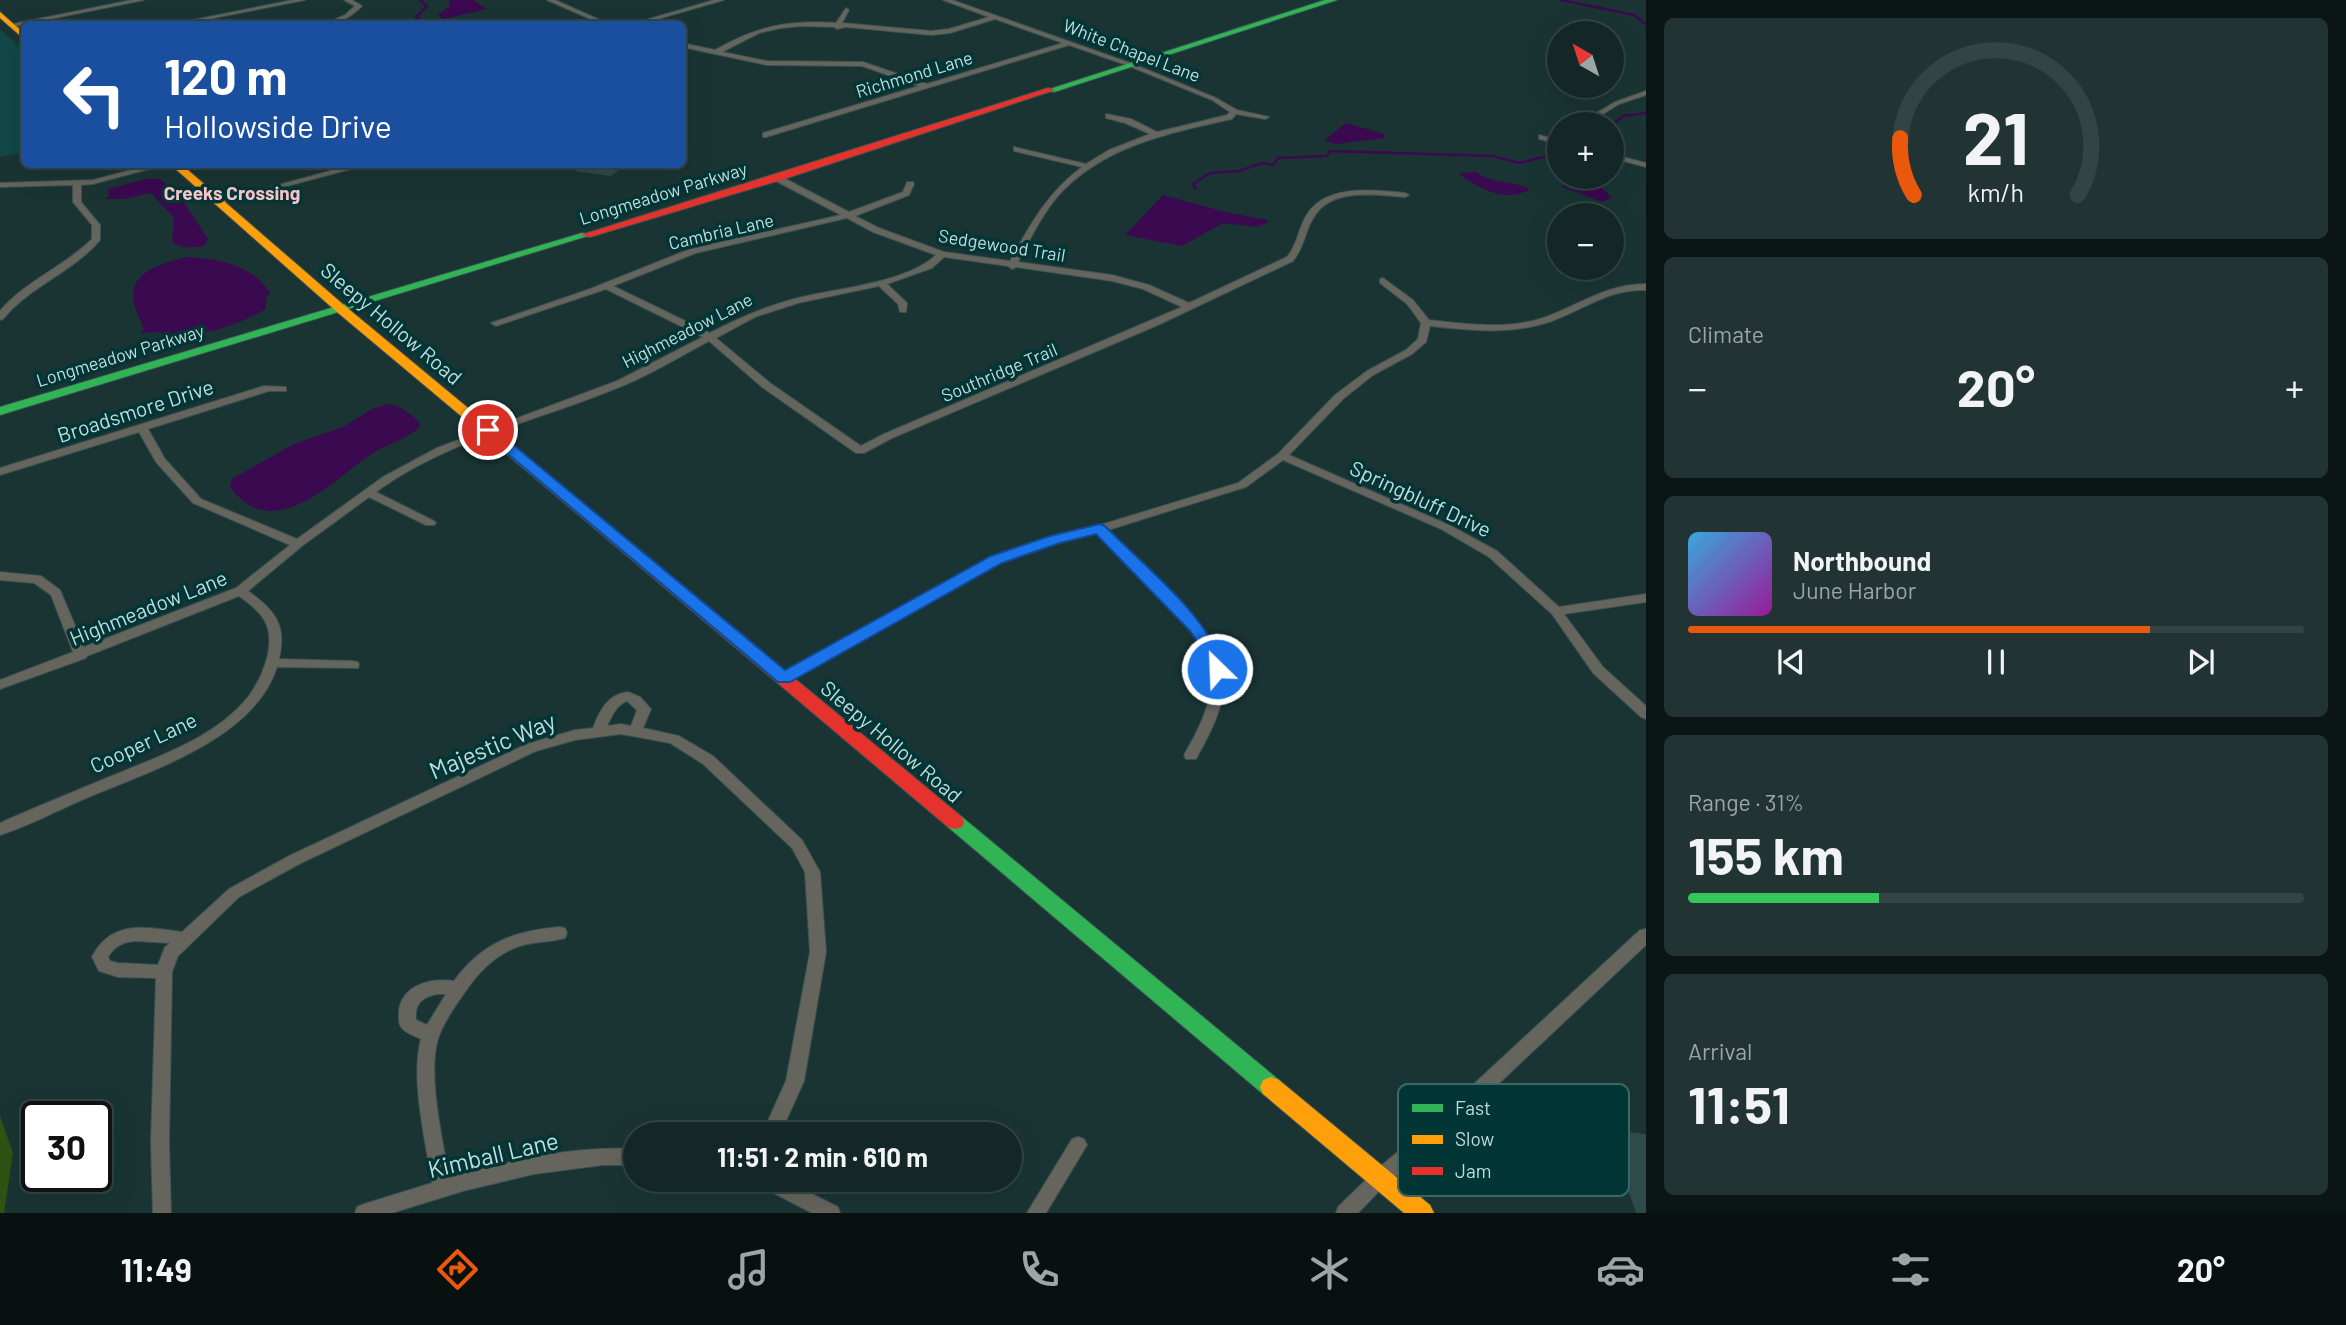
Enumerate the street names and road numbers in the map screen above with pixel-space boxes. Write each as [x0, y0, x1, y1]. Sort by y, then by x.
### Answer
street label: White Chapel Lane [1060, 14, 1204, 86]
street label: Richmond Lane [853, 46, 975, 102]
street label: Longmeadow Parkway [576, 157, 750, 229]
street label: Cambria Lane [666, 208, 776, 254]
street label: Sedgewood Trail [937, 224, 1067, 266]
street label: Sleepy Hollow Road [316, 257, 468, 389]
street label: Highmeadow Lane [618, 288, 756, 372]
street label: Longmeadow Parkway [33, 319, 207, 391]
street label: Southridge Trail [938, 338, 1060, 406]
street label: Broadsmore Drive [54, 373, 216, 447]
street label: Springbluff Drive [1346, 454, 1496, 542]
street label: Highmeadow Lane [66, 564, 230, 650]
street label: Sleepy Hollow Road [816, 675, 968, 807]
street label: Majestic Way [424, 705, 560, 785]
street label: Cooper Lane [86, 706, 200, 778]
street label: Kimball Lane [425, 1125, 561, 1183]

